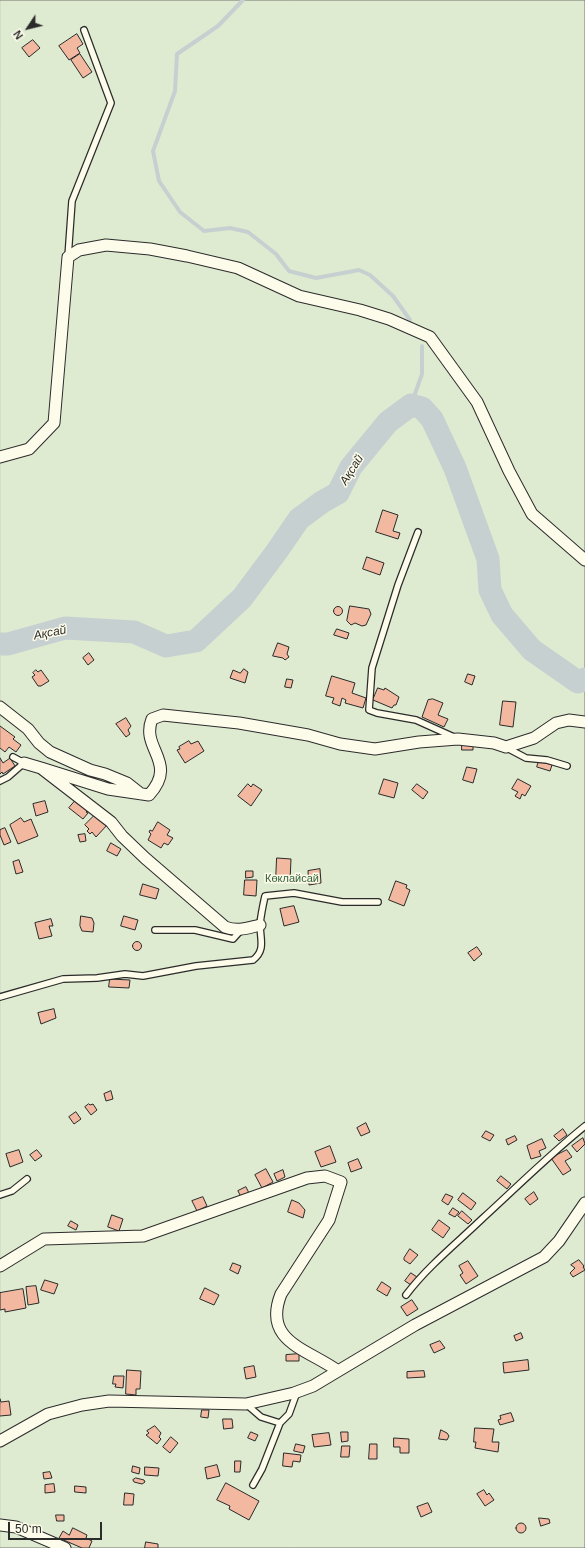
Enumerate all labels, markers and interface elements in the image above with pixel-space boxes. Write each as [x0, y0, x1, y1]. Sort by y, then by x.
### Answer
north arrow [8, 8, 48, 48]
text: N [11, 28, 25, 42]
water label: Ақсай [337, 452, 367, 488]
water label: Ақсай [32, 623, 68, 643]
park label: Көклайсай [265, 872, 319, 886]
scale bar [10, 1514, 104, 1540]
text: 50 m [15, 1522, 42, 1536]

